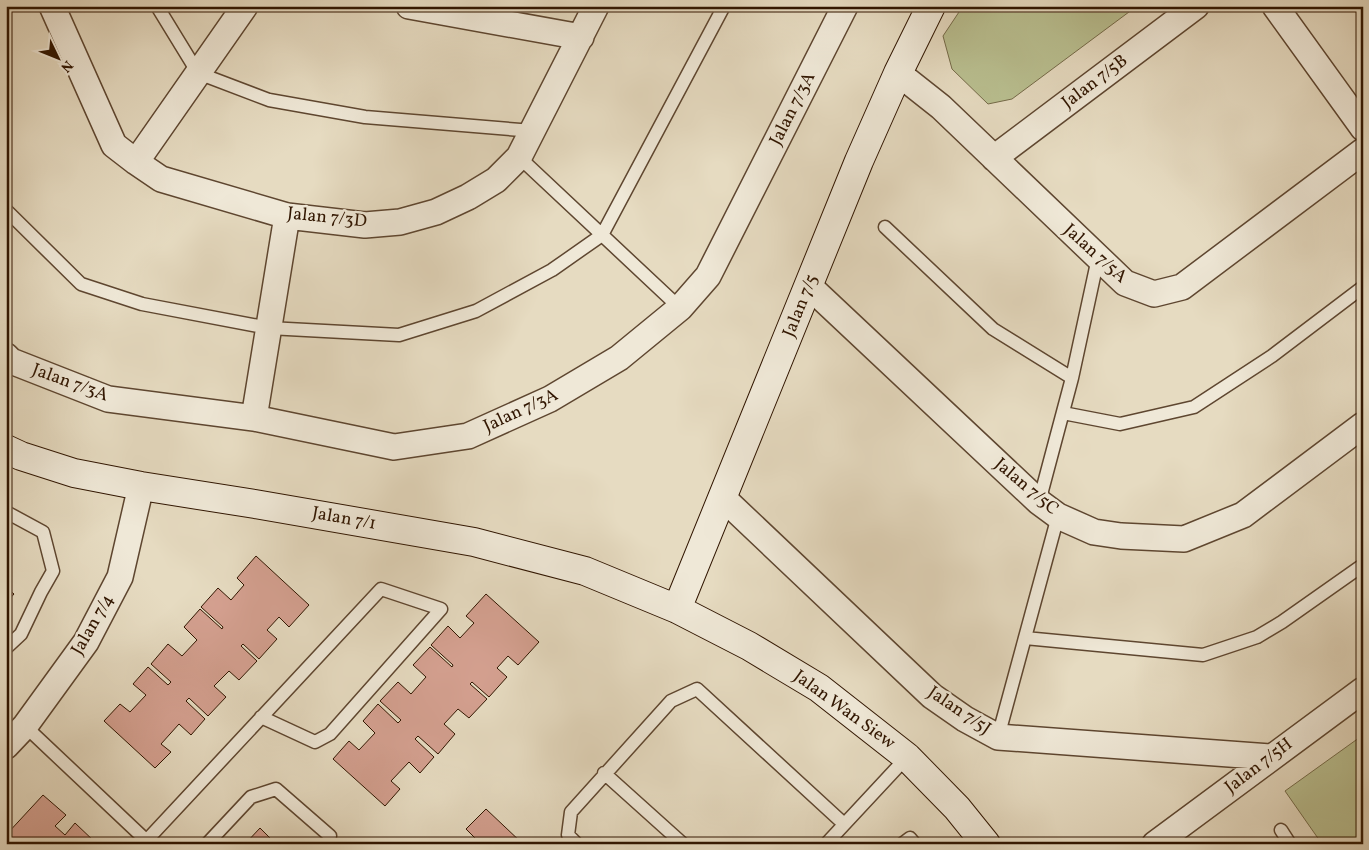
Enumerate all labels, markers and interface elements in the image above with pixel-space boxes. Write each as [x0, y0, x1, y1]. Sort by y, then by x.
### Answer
north arrow [32, 32, 82, 82]
street label: Jalan 7/5B [1057, 49, 1133, 115]
text: N [56, 56, 77, 76]
street label: Jalan 7/3A [764, 68, 822, 150]
street label: Jalan 7/3D [286, 201, 368, 235]
street label: Jalan 7/5A [1057, 218, 1133, 290]
street label: Jalan 7/5 [777, 271, 825, 341]
street label: Jalan 7/3A [28, 358, 112, 408]
street label: Jalan 7/3A [480, 383, 563, 439]
street label: Jalan 7/5C [988, 453, 1064, 521]
street label: Jalan 7/1 [310, 501, 378, 537]
street label: Jalan 7/4 [66, 590, 120, 660]
street label: Jalan Wan Siew [788, 664, 900, 756]
street label: Jalan 7/5J [922, 681, 996, 741]
street label: Jalan 7/5H [1220, 732, 1298, 800]

